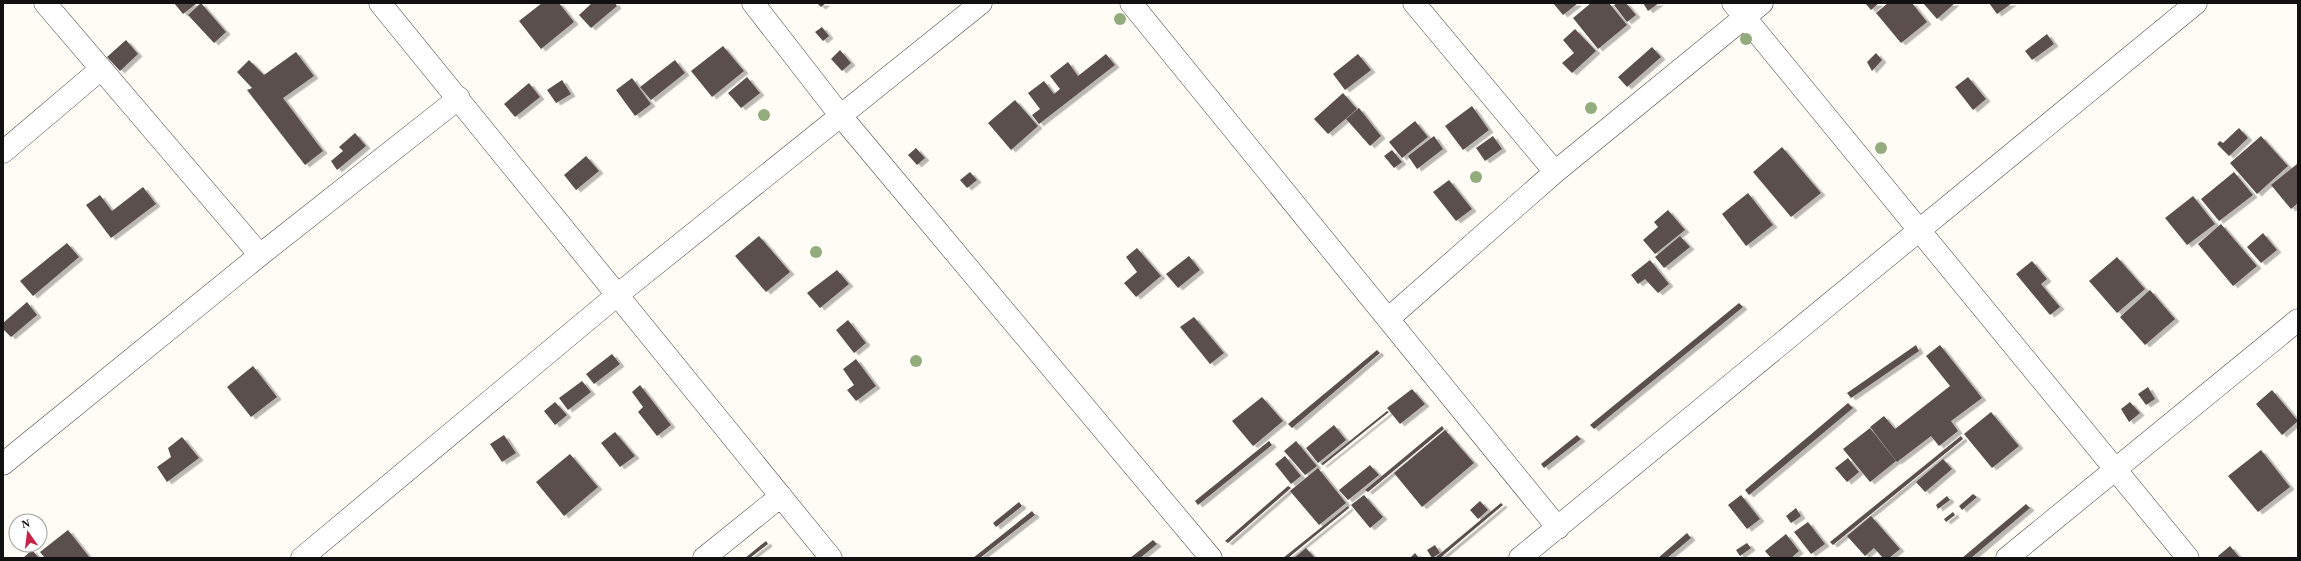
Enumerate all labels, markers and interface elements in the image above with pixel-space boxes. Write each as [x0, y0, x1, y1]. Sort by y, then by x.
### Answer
north arrow [8, 513, 48, 553]
text: N [20, 517, 31, 530]

